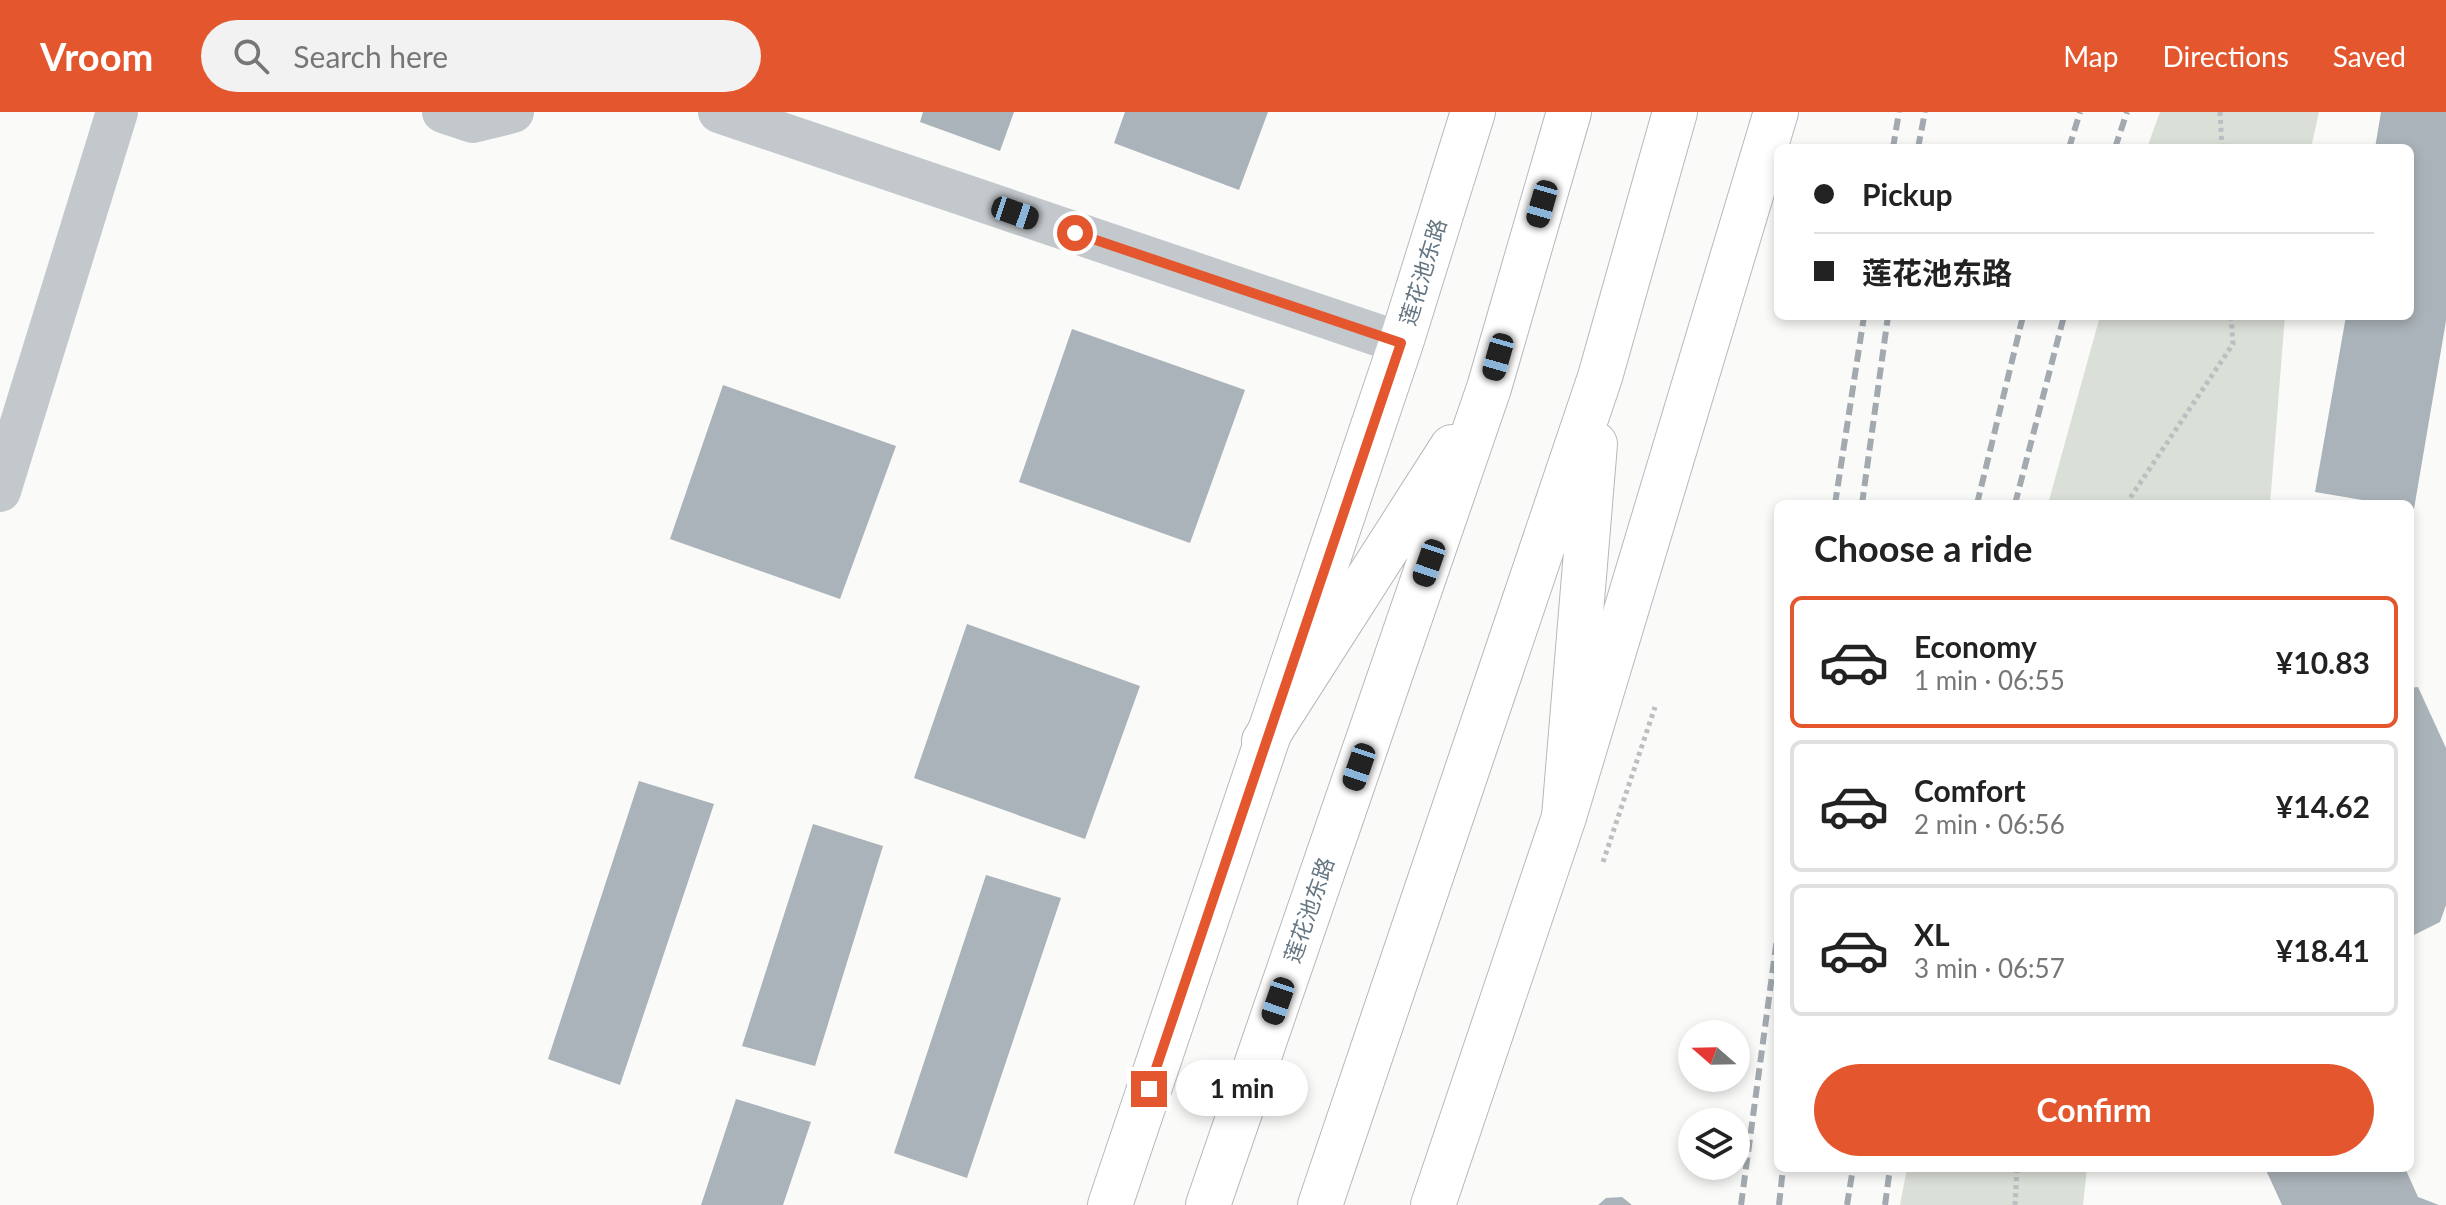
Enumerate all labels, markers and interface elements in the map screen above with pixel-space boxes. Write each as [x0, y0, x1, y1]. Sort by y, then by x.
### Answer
search box [201, 20, 761, 92]
text: Vroom [40, 33, 153, 79]
icon: search [229, 34, 273, 78]
text: Search here [293, 38, 448, 74]
text: Map [2063, 39, 2118, 73]
text: Directions [2162, 39, 2289, 73]
text: Saved [2333, 39, 2406, 73]
text: Pickup [1862, 176, 1953, 212]
car [1524, 178, 1560, 230]
car [988, 194, 1042, 232]
route start [1057, 215, 1093, 251]
street label: 莲花池东路 [1394, 215, 1452, 328]
text: 莲花池东路 [1862, 254, 2012, 290]
car [1480, 331, 1516, 383]
text: Choose a ride [1814, 526, 2033, 570]
car [1410, 536, 1448, 590]
icon: car [1818, 626, 1890, 698]
text: Economy [1914, 628, 2037, 664]
text: ¥10.83 [2276, 644, 2370, 680]
text: 1 min · 06:55 [1914, 664, 2065, 696]
car [1340, 740, 1378, 794]
icon: car [1818, 770, 1890, 842]
text: Comfort [1914, 772, 2026, 808]
text: ¥14.62 [2276, 788, 2370, 824]
text: 2 min · 06:56 [1914, 808, 2065, 840]
street label: 莲花池东路 [1278, 853, 1339, 966]
icon: car [1818, 914, 1890, 986]
text: XL [1914, 916, 1950, 952]
text: ¥18.41 [2276, 932, 2370, 968]
text: 3 min · 06:57 [1914, 952, 2065, 984]
car [1259, 974, 1297, 1028]
north arrow [1678, 1020, 1750, 1092]
map controls [1678, 1020, 1750, 1180]
callout: 1 min [1177, 1061, 1309, 1117]
button: Confirm [1814, 1064, 2374, 1156]
route end [1131, 1071, 1167, 1107]
text: 1 min [1210, 1072, 1274, 1104]
button: layers [1678, 1108, 1750, 1180]

